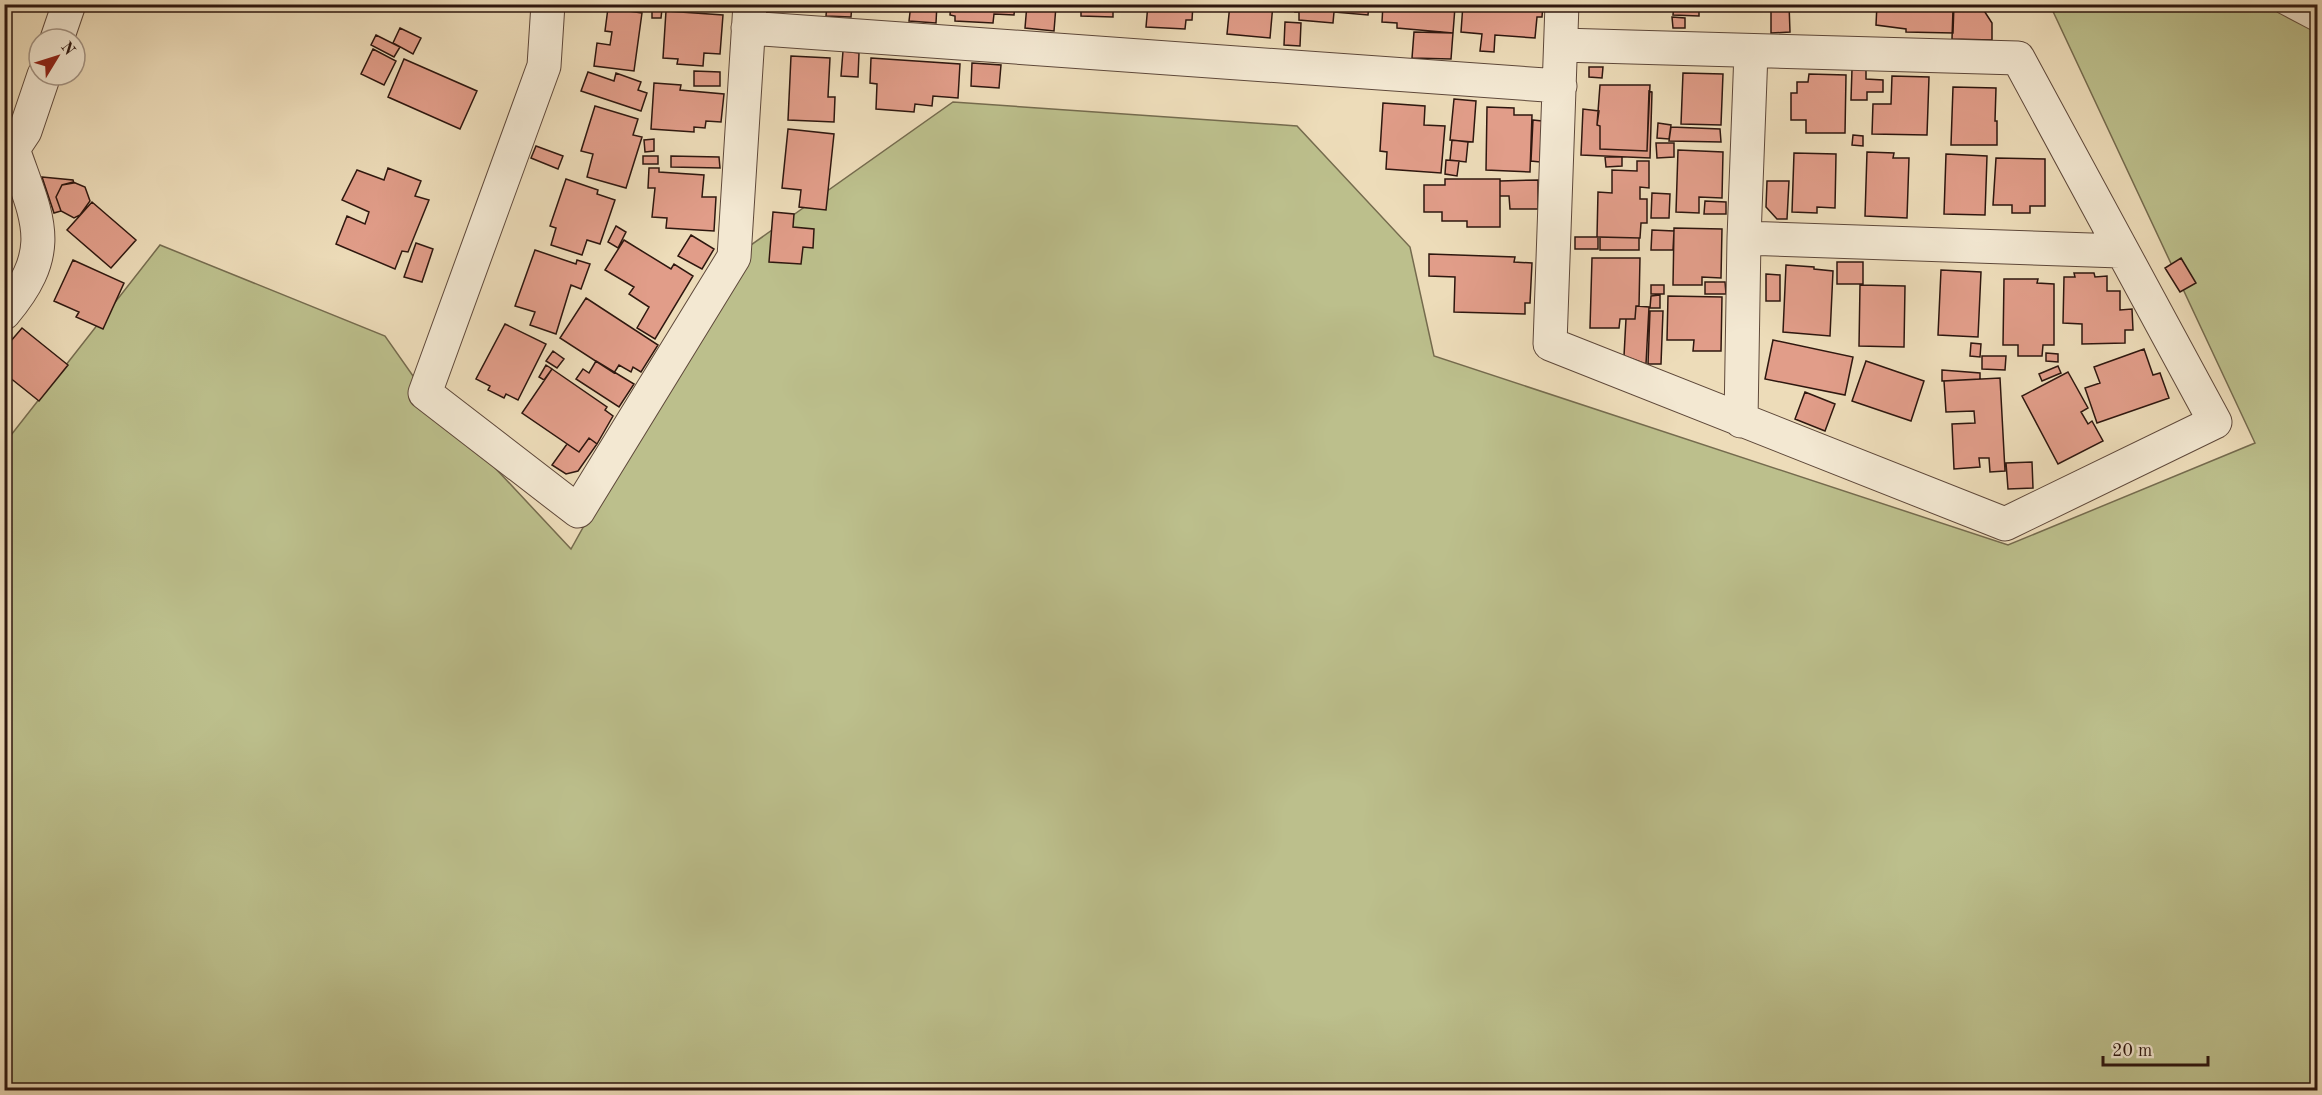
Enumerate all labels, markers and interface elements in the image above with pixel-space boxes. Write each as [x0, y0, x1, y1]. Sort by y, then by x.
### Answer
north arrow [27, 27, 87, 87]
text: N [57, 39, 78, 59]
scale bar [2103, 1029, 2208, 1067]
text: 20 m [2112, 1042, 2152, 1060]

